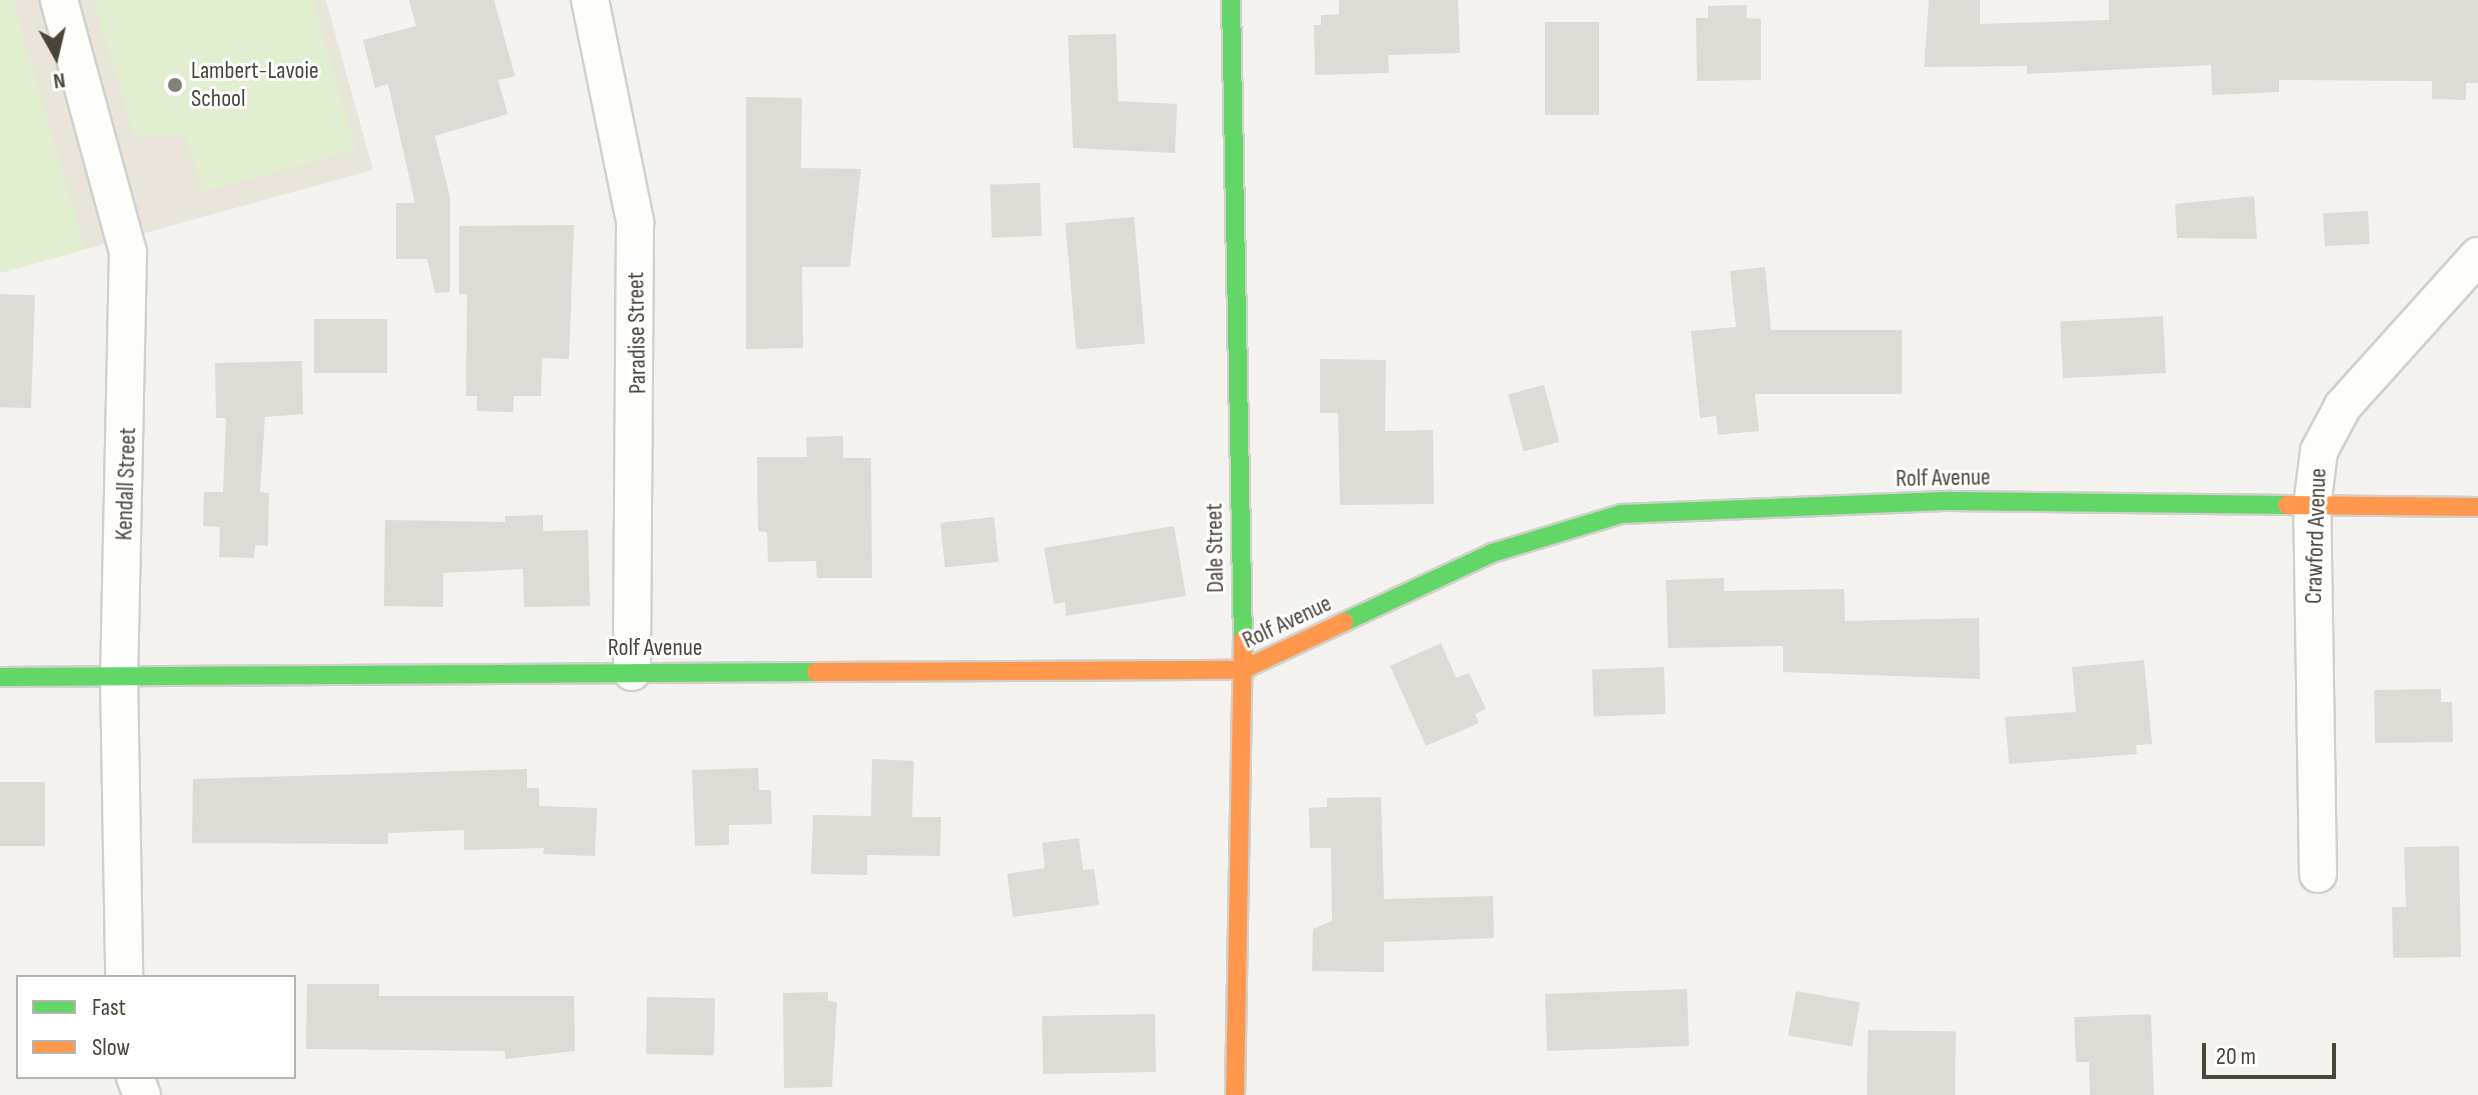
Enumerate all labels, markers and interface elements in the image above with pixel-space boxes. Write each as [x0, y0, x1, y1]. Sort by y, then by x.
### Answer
north arrow [16, 16, 96, 96]
place label: Lambert-Lavoie School [191, 57, 319, 113]
text: N [52, 66, 67, 94]
marker: Lambert-Lavoie School [166, 76, 184, 94]
street label: Paradise Street [622, 272, 652, 394]
street label: Kendall Street [110, 427, 142, 541]
street label: Rolf Avenue [1895, 463, 1991, 493]
street label: Crawford Avenue [2299, 468, 2333, 604]
street label: Dale Street [1200, 503, 1230, 593]
street label: Rolf Avenue [1238, 589, 1336, 655]
street label: Rolf Avenue [608, 634, 702, 662]
legend [16, 975, 296, 1079]
text: Fast [92, 993, 126, 1022]
scale bar [2206, 1027, 2340, 1077]
text: Slow [92, 1033, 130, 1062]
text: 20 m [2216, 1042, 2256, 1071]

